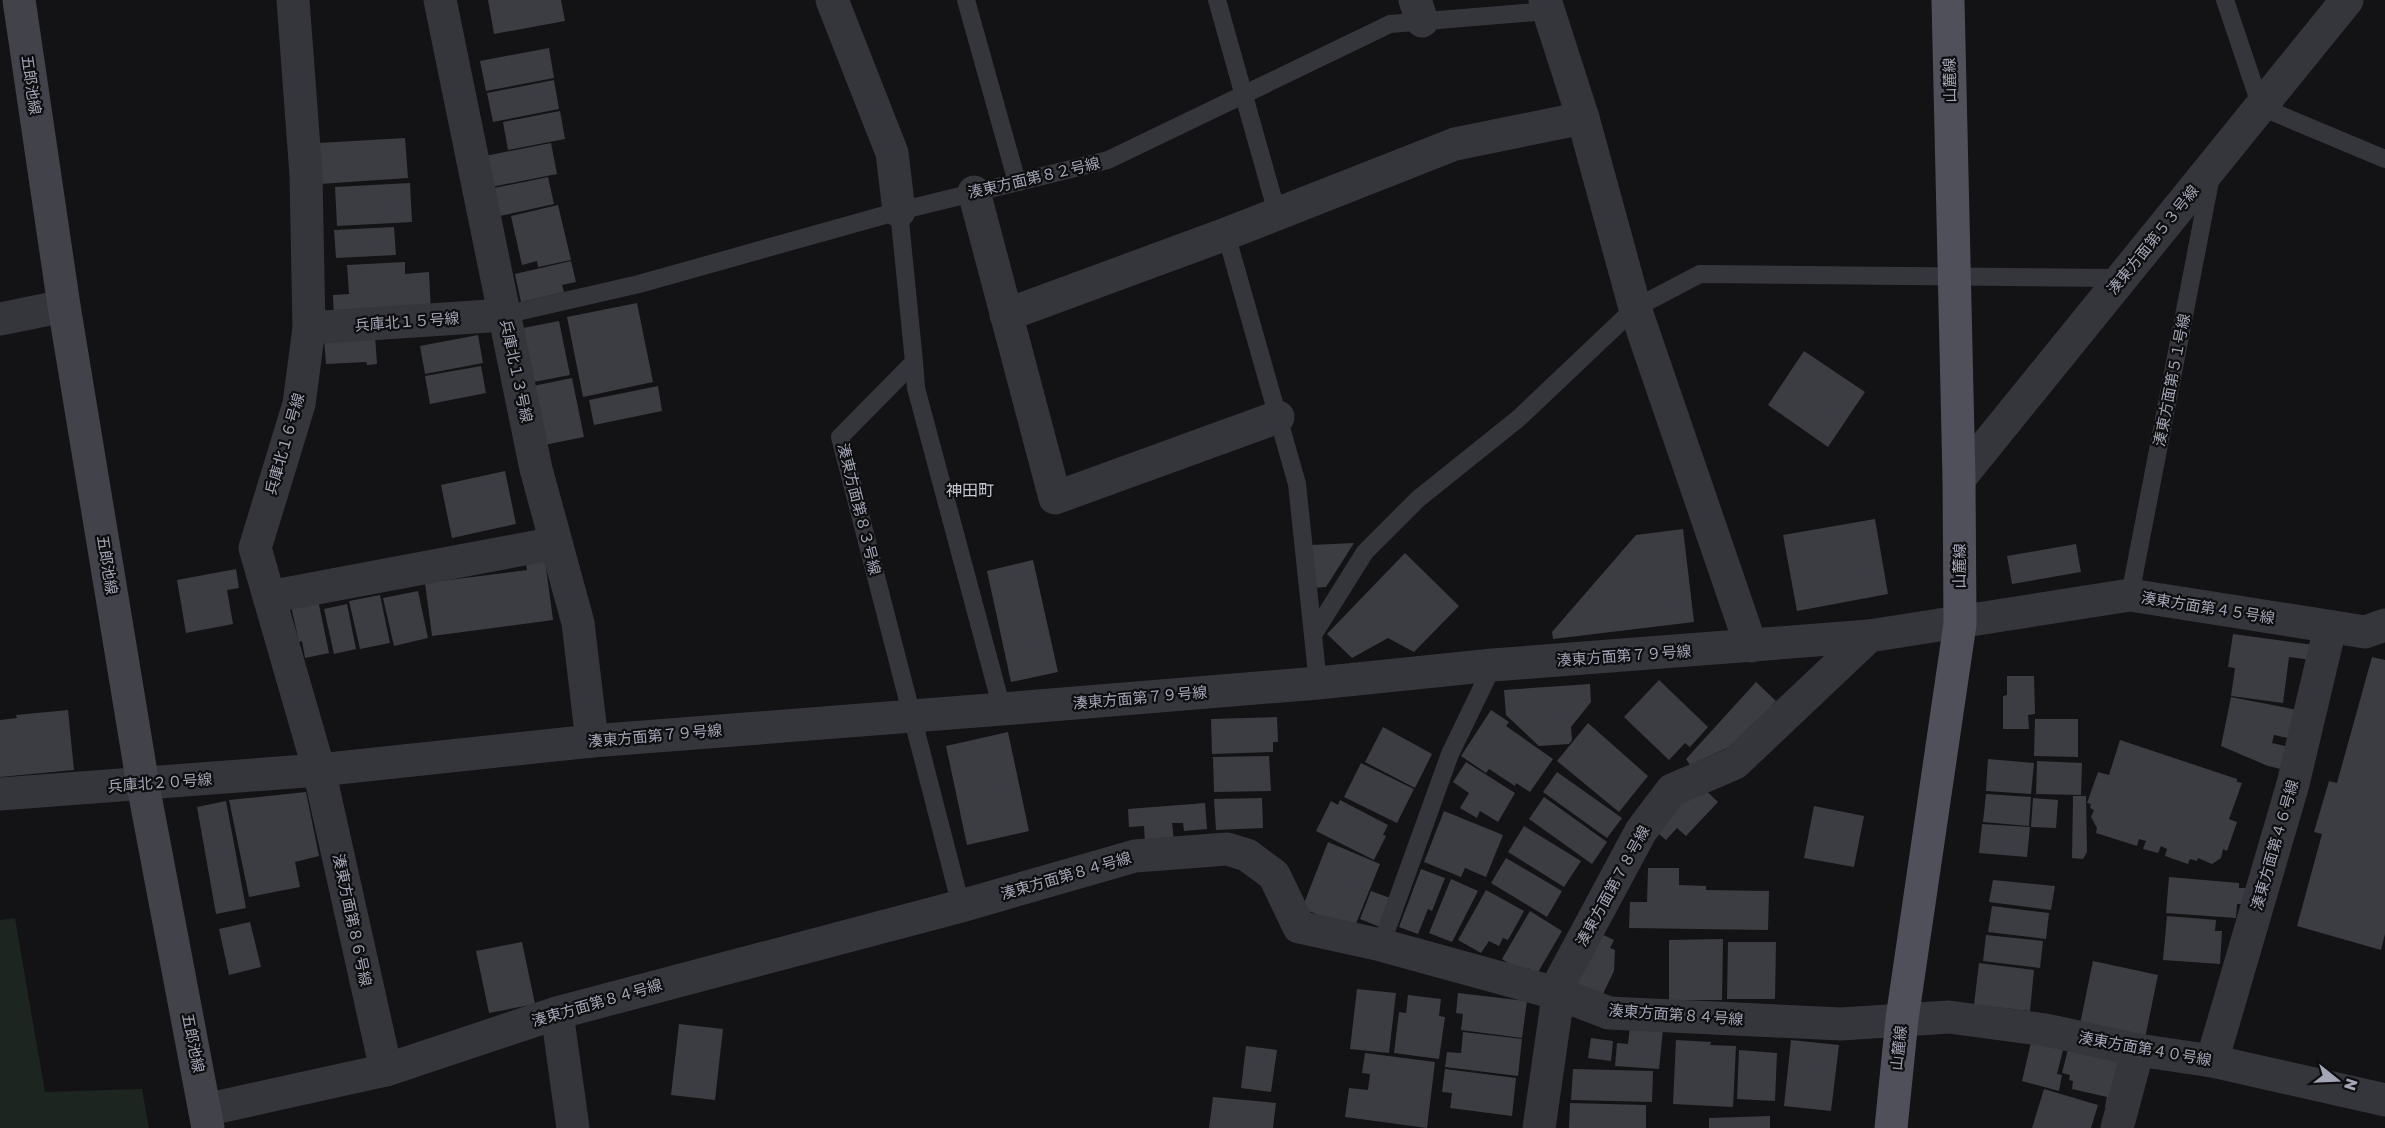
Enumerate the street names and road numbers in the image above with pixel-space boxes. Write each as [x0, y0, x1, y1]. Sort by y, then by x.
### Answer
street label: 五郎池線 [18, 54, 44, 116]
street label: 山麓線 [1941, 57, 1959, 103]
street label: 湊東方面第８２号線 [966, 154, 1102, 202]
street label: 湊東方面第５３号線 [2104, 182, 2202, 298]
street label: 兵庫北１５号線 [354, 309, 460, 335]
street label: 湊東方面第５１号線 [2150, 312, 2194, 448]
street label: 兵庫北１３号線 [496, 318, 536, 424]
street label: 兵庫北１６号線 [262, 391, 308, 497]
street label: 湊東方面第８３号線 [834, 441, 884, 577]
street label: 五郎池線 [93, 534, 121, 596]
street label: 山麓線 [1951, 543, 1969, 589]
street label: 湊東方面第４５号線 [2140, 589, 2276, 627]
street label: 湊東方面第７９号線 [1556, 642, 1692, 670]
street label: 湊東方面第７９号線 [1072, 683, 1208, 713]
street label: 湊東方面第７９号線 [587, 721, 723, 751]
street label: 兵庫北２０号線 [107, 770, 213, 796]
street label: 湊東方面第４６号線 [2248, 778, 2302, 912]
street label: 湊東方面第７８号線 [1572, 823, 1654, 949]
street label: 湊東方面第８４号線 [999, 849, 1133, 903]
street label: 湊東方面第８６号線 [329, 852, 375, 988]
street label: 湊東方面第８４号線 [530, 976, 664, 1030]
street label: 湊東方面第８４号線 [1608, 1001, 1744, 1029]
street label: 五郎池線 [178, 1012, 208, 1074]
street label: 山麓線 [1888, 1025, 1910, 1071]
street label: 湊東方面第４０号線 [2077, 1028, 2213, 1070]

